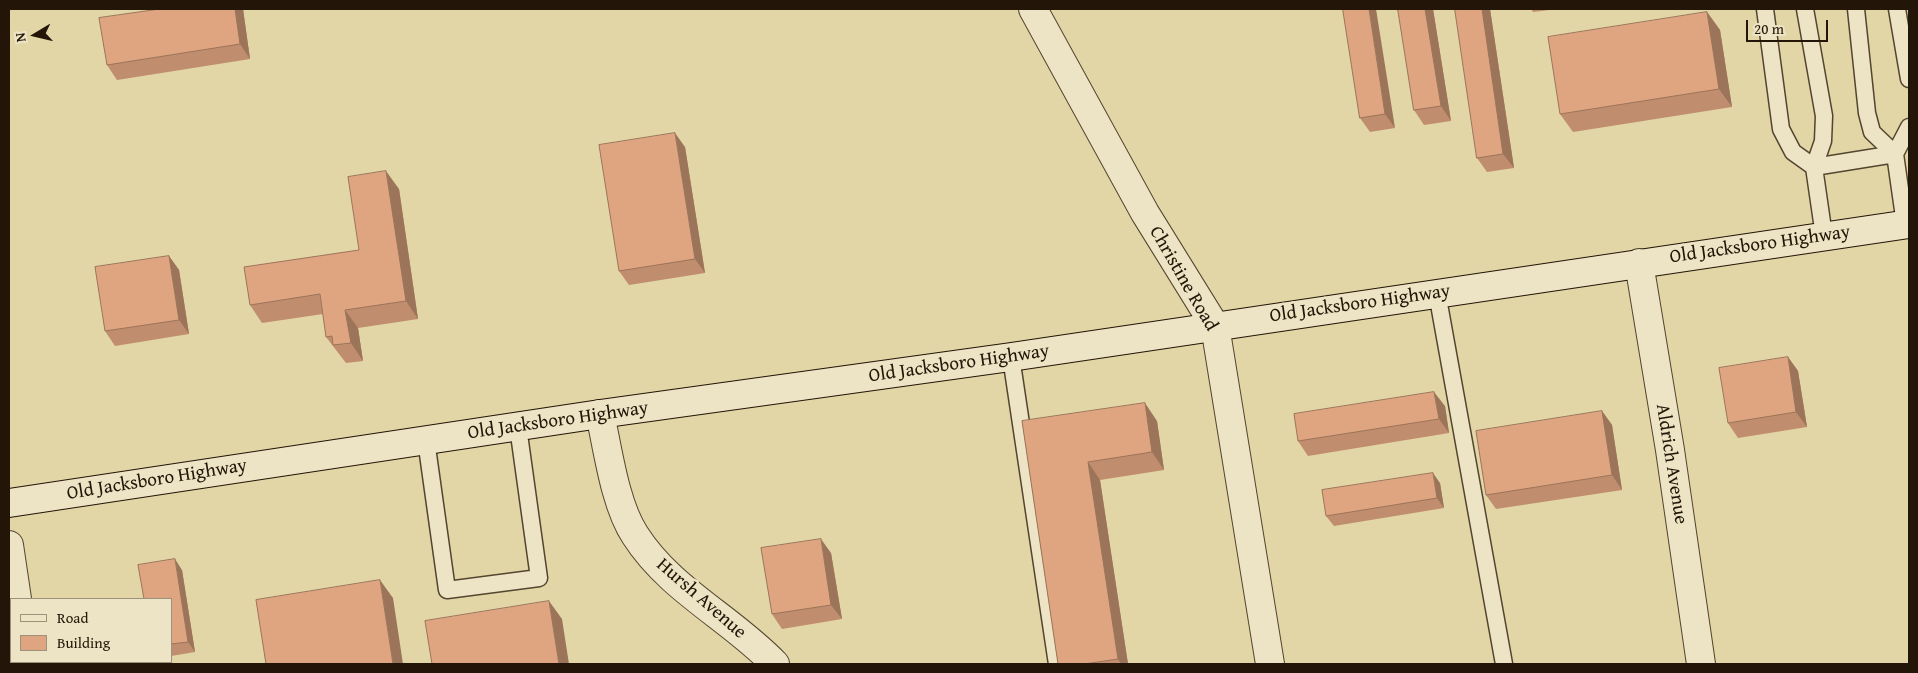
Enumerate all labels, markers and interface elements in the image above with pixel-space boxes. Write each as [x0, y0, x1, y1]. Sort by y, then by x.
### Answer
north arrow [10, 10, 60, 60]
scale bar [1748, 10, 1830, 42]
text: 20 m [1754, 18, 1784, 39]
text: N [10, 31, 31, 44]
street label: Old Jacksboro Highway [1668, 221, 1852, 269]
street label: Christine Road [1144, 223, 1222, 335]
street label: Old Jacksboro Highway [1268, 280, 1452, 328]
street label: Old Jacksboro Highway [867, 340, 1051, 388]
street label: Old Jacksboro Highway [466, 397, 650, 445]
street label: Aldrich Avenue [1650, 402, 1692, 526]
street label: Old Jacksboro Highway [65, 454, 249, 506]
street label: Hursh Avenue [651, 554, 751, 644]
legend [10, 598, 172, 663]
text: Road [57, 607, 88, 628]
text: Building [57, 632, 110, 653]

